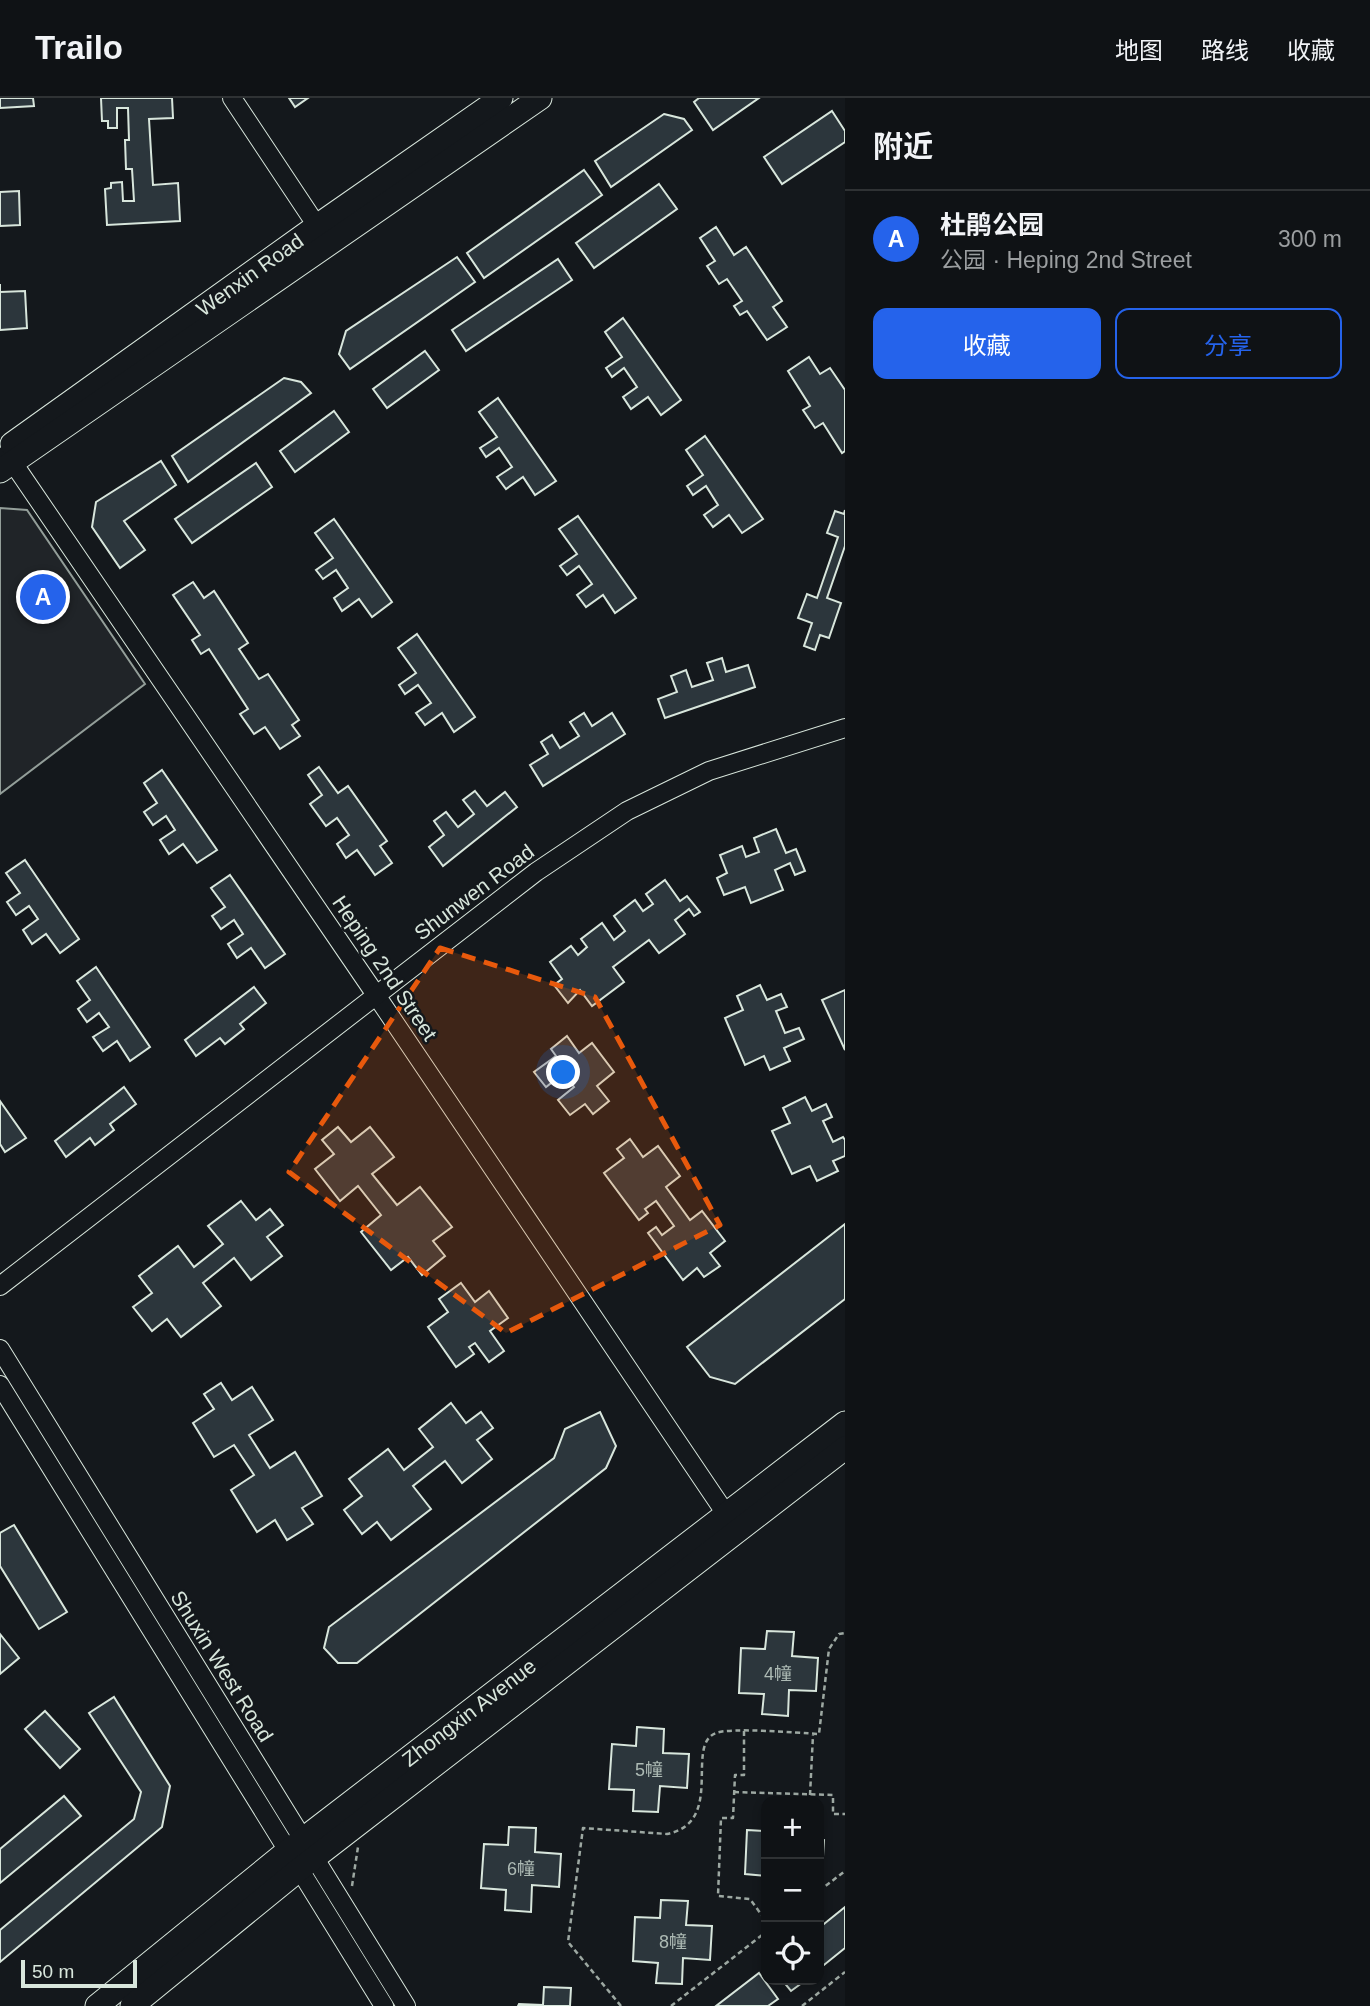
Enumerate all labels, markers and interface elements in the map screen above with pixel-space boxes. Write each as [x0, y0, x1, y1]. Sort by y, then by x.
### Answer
text: Trailo [35, 29, 123, 66]
text: 地图 [1115, 37, 1163, 64]
text: 路线 [1201, 37, 1249, 64]
text: 收藏 [1287, 37, 1335, 64]
text: 附近 [873, 130, 933, 163]
text: 杜鹃公园 [940, 210, 1044, 240]
text: A [888, 226, 904, 252]
text: 300 m [1278, 226, 1342, 252]
street label: Wenxin Road [192, 228, 307, 320]
text: 公园 · Heping 2nd Street [940, 247, 1192, 273]
button: 收藏 [873, 308, 1101, 379]
button: 分享 [1115, 308, 1342, 379]
pin: A [20, 571, 66, 623]
street label: Shunwen Road [410, 840, 538, 944]
street label: Heping 2nd Street [328, 891, 442, 1045]
your location [546, 1055, 580, 1089]
street label: Shuxin West Road [166, 1586, 278, 1746]
street label: Zhongxin Avenue [397, 1654, 540, 1770]
house number: 4幢 [764, 1664, 792, 1684]
house number: 5幢 [635, 1760, 663, 1780]
map controls [761, 1796, 824, 1985]
button: + [761, 1796, 824, 1859]
house number: 6幢 [507, 1859, 535, 1879]
button: − [761, 1859, 824, 1922]
button: locate [761, 1922, 824, 1985]
house number: 8幢 [659, 1932, 687, 1952]
scale bar [21, 1957, 136, 1989]
text: 50 m [32, 1961, 74, 1982]

